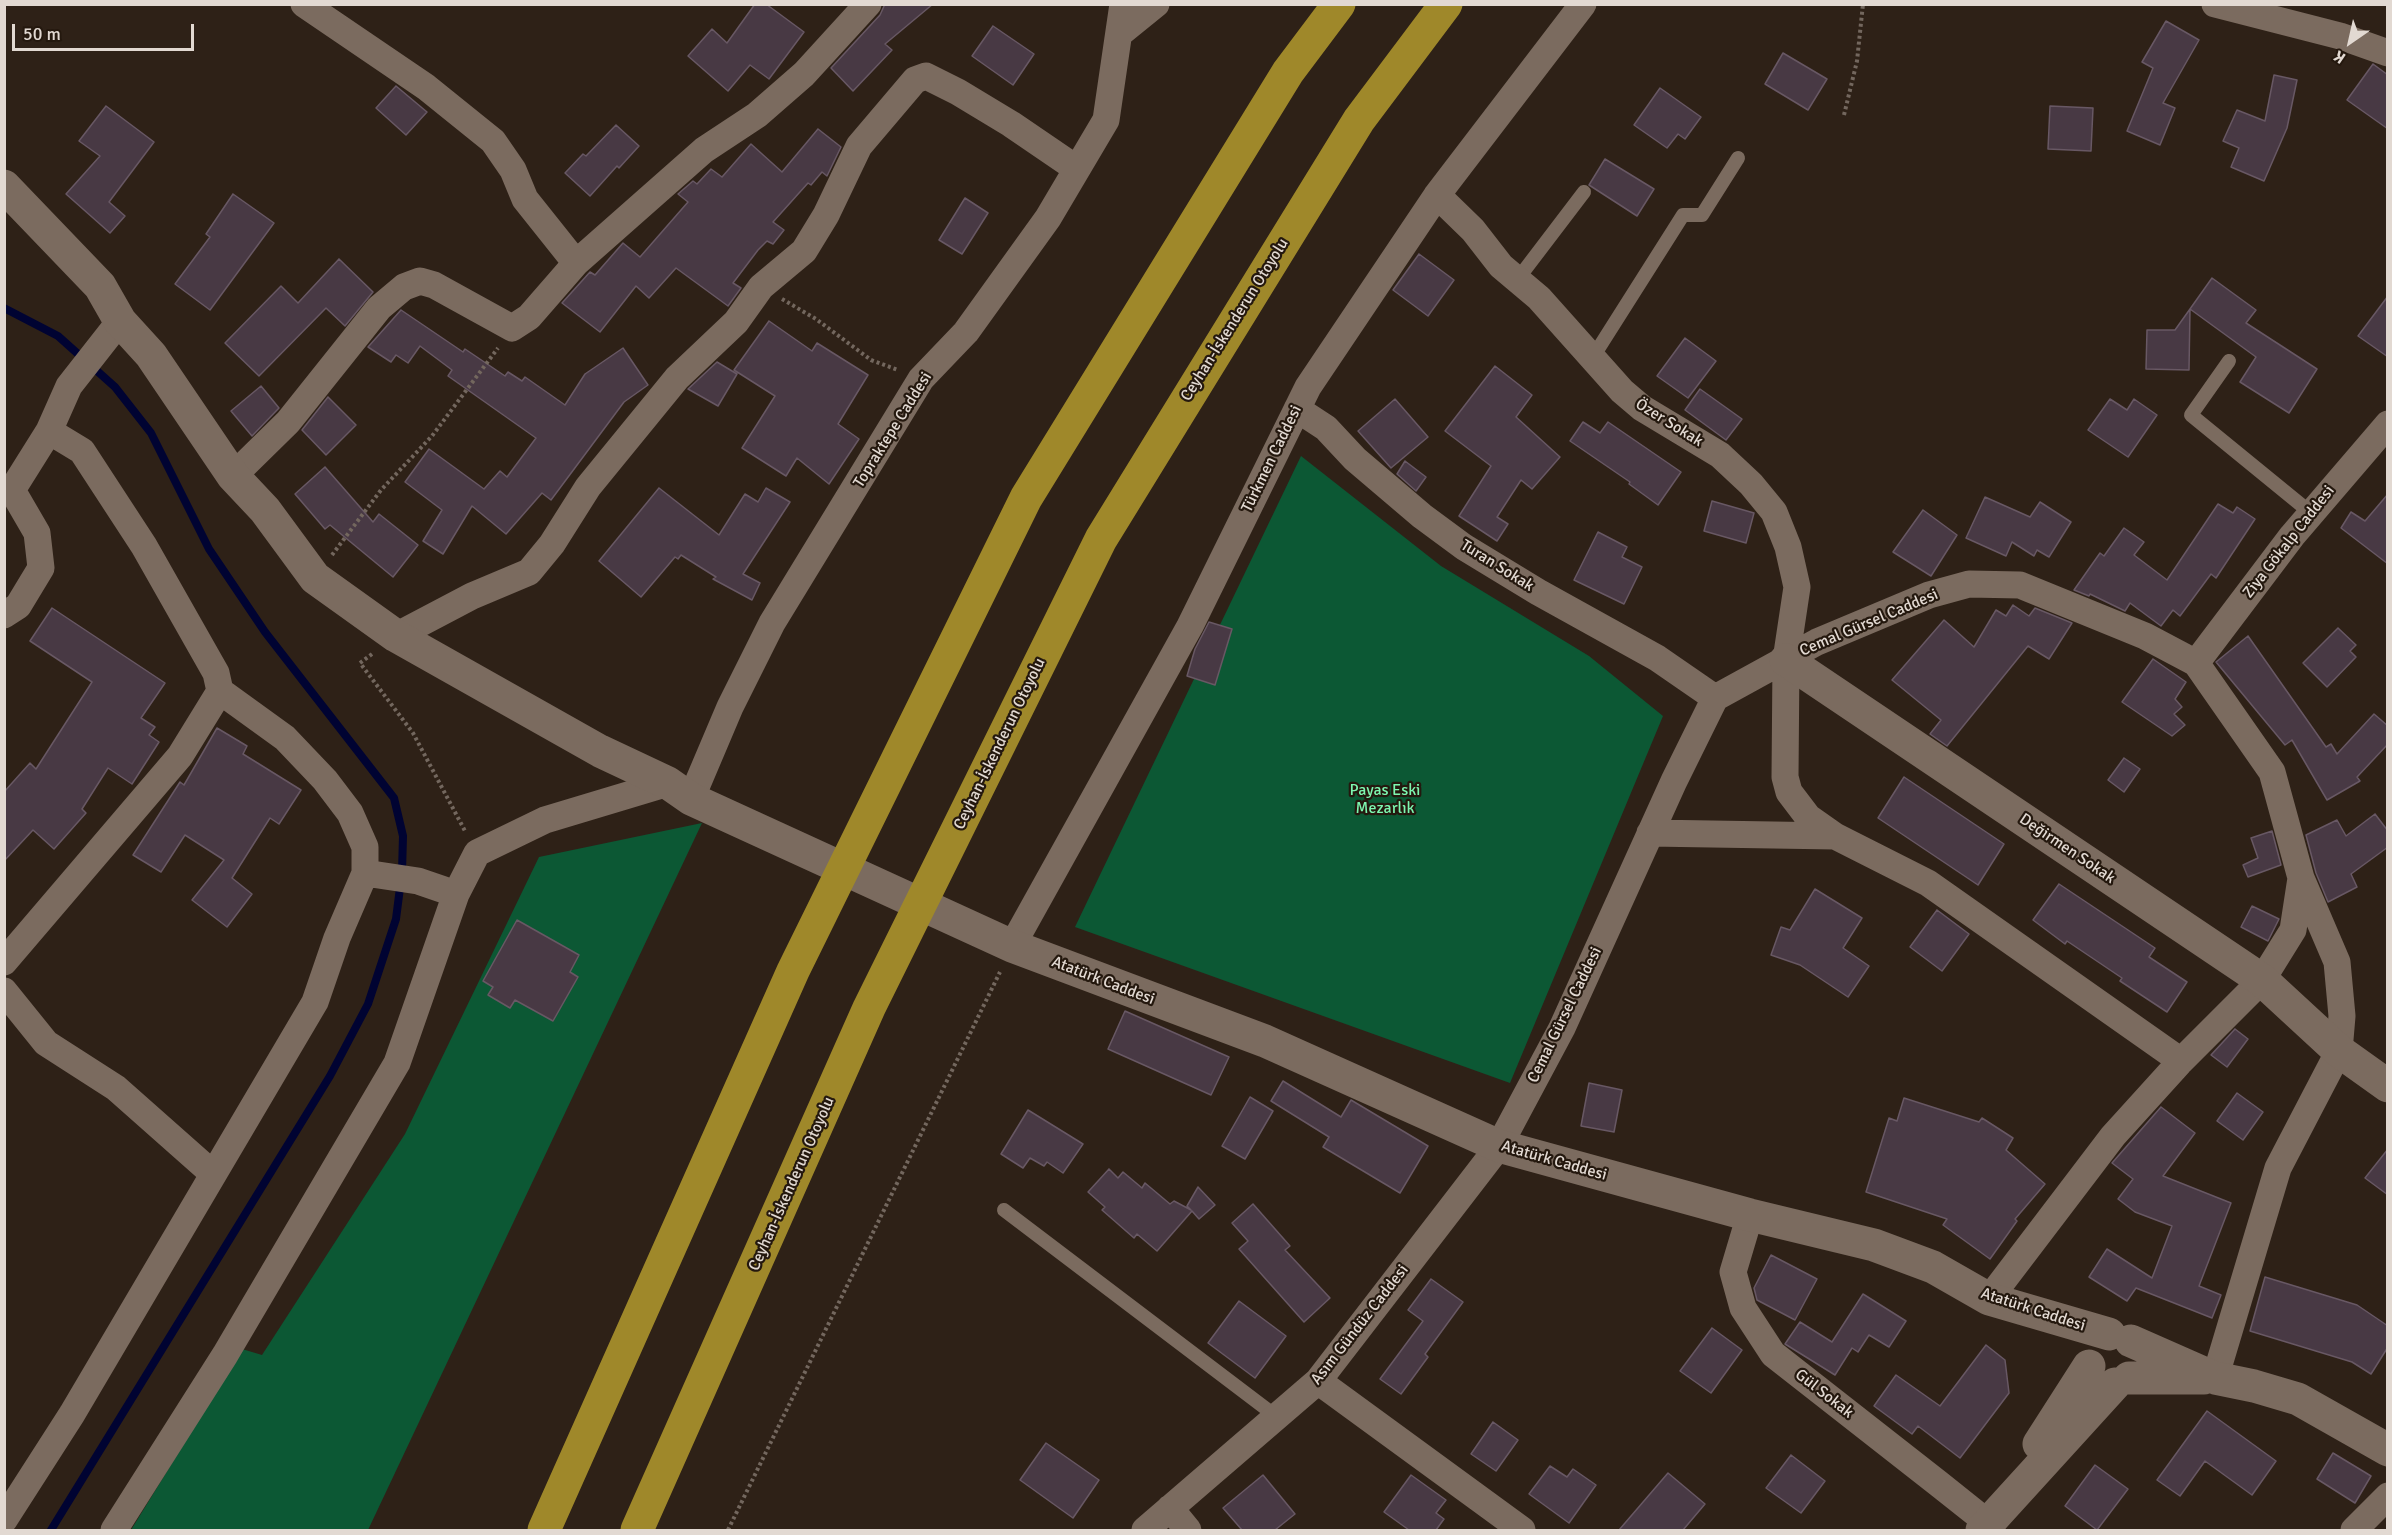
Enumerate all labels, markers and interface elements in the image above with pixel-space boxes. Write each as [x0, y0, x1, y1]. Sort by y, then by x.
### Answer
scale bar [15, 12, 196, 50]
north arrow [2320, 12, 2380, 72]
text: 50 m [23, 23, 61, 45]
text: K [2330, 46, 2350, 68]
street label: Ceyhan-İskenderun Otoyolu [1177, 235, 1293, 405]
street label: Topraktepe Caddesi [850, 369, 936, 491]
street label: Özer Sokak [1632, 395, 1706, 451]
street label: Türkmen Caddesi [1238, 402, 1306, 516]
street label: Ziya Gökalp Caddesi [2239, 482, 2339, 602]
street label: Turan Sokak [1457, 536, 1537, 596]
street label: Cemal Gürsel Caddesi [1797, 585, 1941, 661]
street label: Ceyhan-İskenderun Otoyolu [950, 655, 1050, 833]
park label: Payas Eski Mezarlık [1350, 781, 1420, 819]
street label: Değirmen Sokak [2015, 810, 2119, 888]
street label: Cemal Gürsel Caddesi [1524, 944, 1606, 1086]
street label: Atatürk Caddesi [1049, 953, 1157, 1009]
street label: Ceyhan-İskenderun Otoyolu [745, 1094, 839, 1274]
street label: Atatürk Caddesi [1499, 1137, 1609, 1185]
street label: Asım Gündüz Caddesi [1307, 1261, 1413, 1389]
street label: Atatürk Caddesi [1978, 1284, 2088, 1336]
street label: Gül Sokak [1791, 1365, 1857, 1423]

